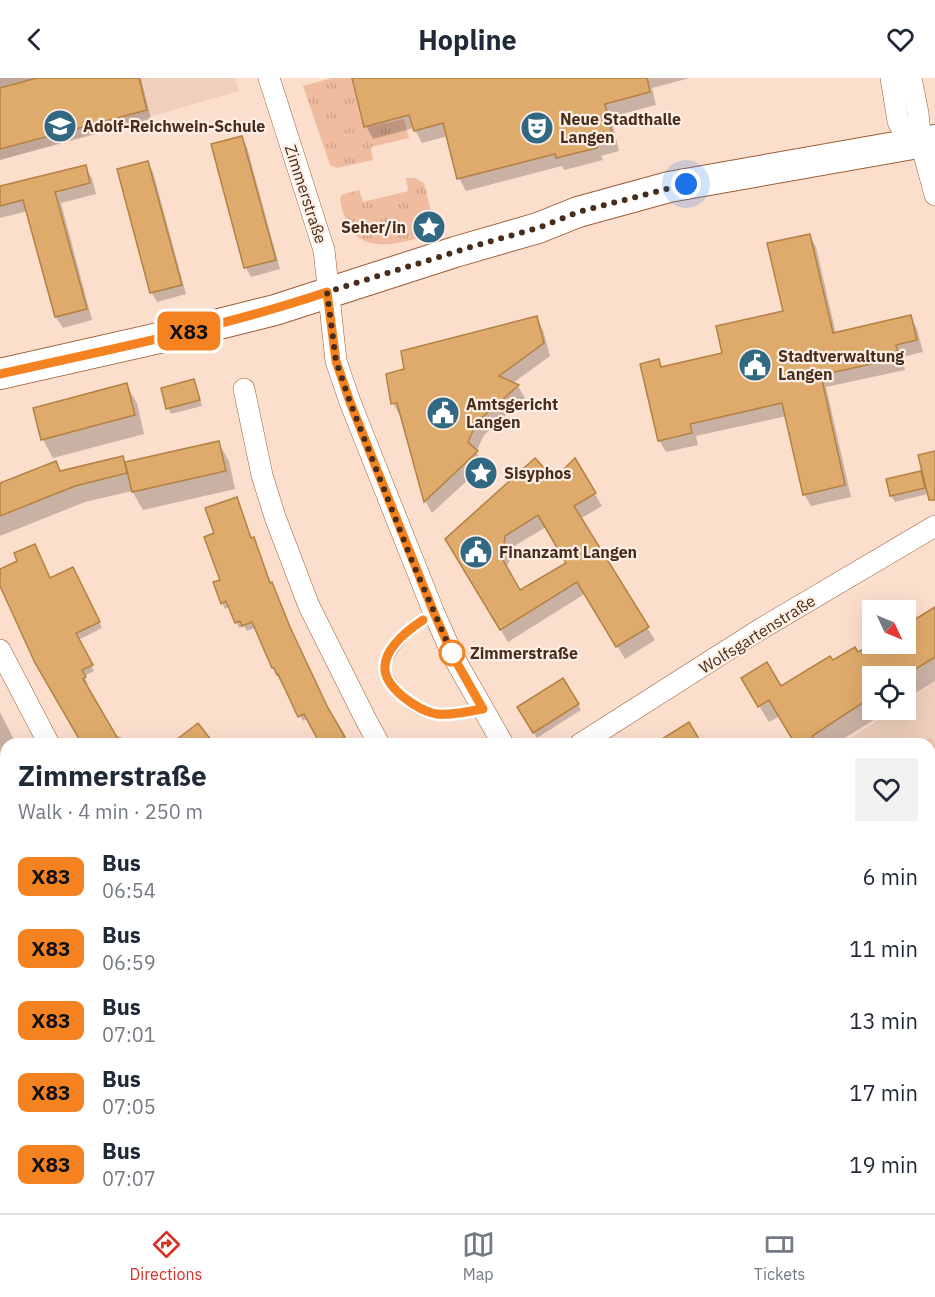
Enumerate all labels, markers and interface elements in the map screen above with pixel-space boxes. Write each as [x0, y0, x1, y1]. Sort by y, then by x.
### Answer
text: Hopline [418, 22, 517, 57]
icon: back [18, 23, 51, 56]
icon: heart [884, 23, 917, 56]
school or university icon: Adolf-Reichwein-Schule [42, 108, 78, 144]
place label: Neue Stadthalle Langen [560, 109, 681, 147]
theatre icon: Neue Stadthalle Langen [519, 110, 555, 146]
place label: Adolf-Reichwein-Schule [83, 116, 265, 136]
street label: Zimmerstraße [281, 142, 331, 246]
your location [671, 169, 701, 199]
place icon: Seher/in [411, 209, 447, 245]
place label: Seher/in [341, 217, 406, 237]
line badge: X83 [154, 312, 224, 350]
text: X83 [169, 317, 209, 345]
place label: Stadtverwaltung Langen [778, 346, 904, 384]
public building icon: Stadtverwaltung Langen [737, 347, 773, 383]
place label: Amtsgericht Langen [466, 394, 558, 432]
public building icon: Amtsgericht Langen [425, 395, 461, 431]
place icon: Sisyphos [463, 455, 499, 491]
place label: Sisyphos [504, 463, 571, 483]
public building icon: Finanzamt Langen [458, 534, 494, 570]
place label: Finanzamt Langen [499, 542, 637, 562]
street label: Wolfsgartenstraße [695, 590, 819, 678]
north arrow [862, 600, 916, 654]
map controls [862, 600, 916, 720]
marker: Zimmerstraße [439, 640, 465, 666]
place label: Zimmerstraße [470, 643, 578, 663]
button: locate [862, 666, 916, 720]
text: Zimmerstraße [18, 757, 207, 794]
button: heart [855, 758, 918, 821]
text: Walk · 4 min · 250 m [18, 798, 203, 825]
text: Bus [102, 848, 141, 877]
text: X83 [31, 862, 71, 890]
text: 6 min [862, 862, 918, 891]
text: 06:54 [102, 877, 156, 904]
text: Bus [102, 920, 141, 949]
text: X83 [31, 934, 71, 962]
text: 11 min [849, 934, 918, 963]
text: 06:59 [102, 949, 156, 976]
text: Bus [102, 992, 141, 1021]
text: X83 [31, 1006, 71, 1034]
text: 13 min [849, 1006, 918, 1035]
text: 07:01 [102, 1021, 156, 1048]
text: Bus [102, 1064, 141, 1093]
text: X83 [31, 1078, 71, 1106]
text: 17 min [849, 1078, 918, 1107]
text: 07:05 [102, 1093, 156, 1120]
text: Bus [102, 1136, 141, 1165]
text: X83 [31, 1150, 71, 1178]
text: 19 min [849, 1150, 918, 1179]
text: 07:07 [102, 1165, 156, 1192]
tab: Directions [130, 1228, 202, 1284]
tab: Map [462, 1228, 495, 1284]
tab: Tickets [754, 1228, 805, 1284]

